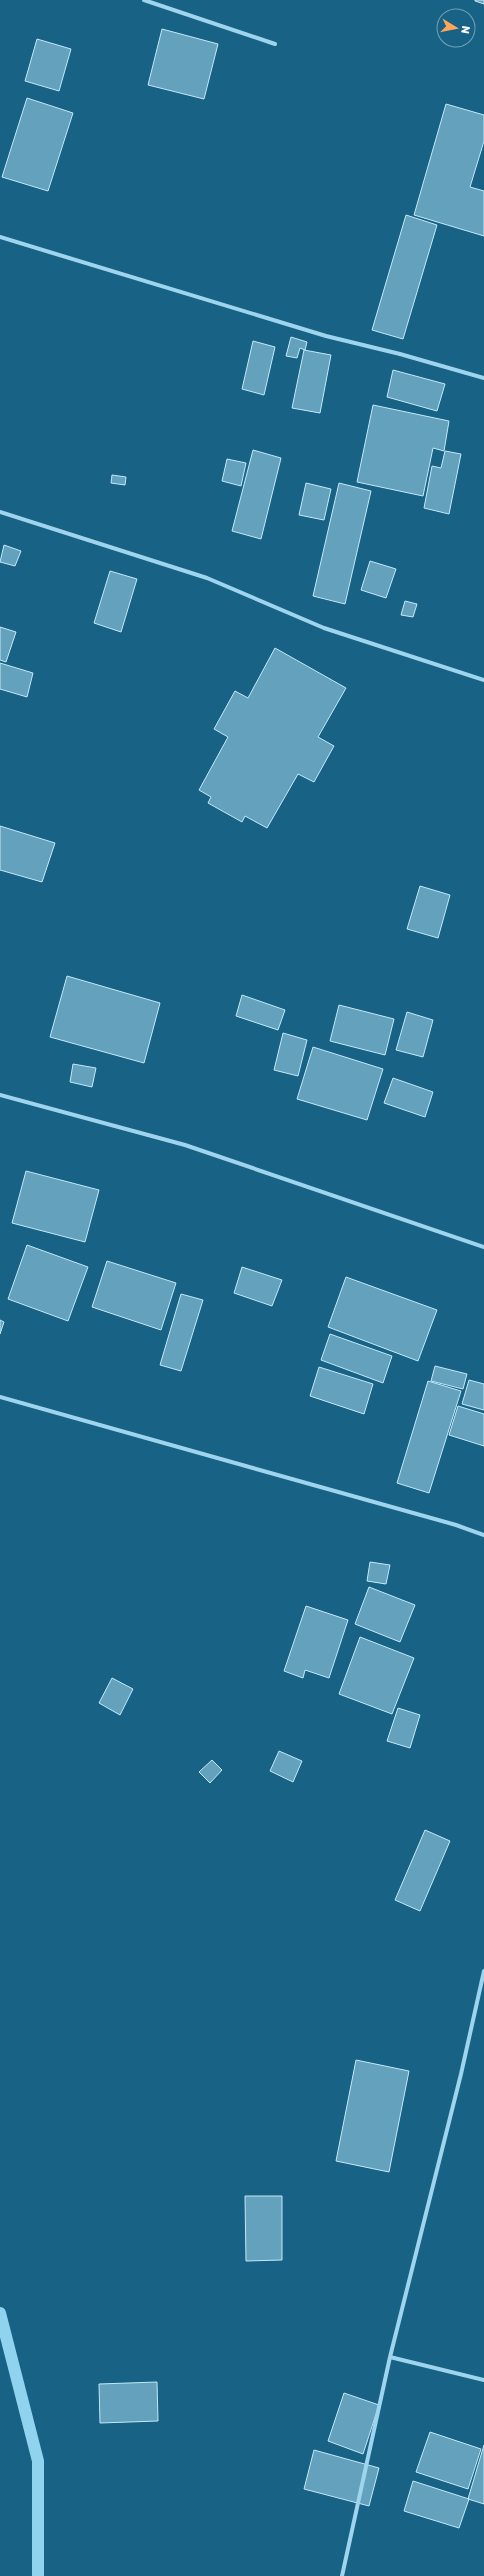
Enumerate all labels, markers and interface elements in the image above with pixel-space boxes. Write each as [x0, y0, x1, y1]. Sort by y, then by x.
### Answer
north arrow [436, 8, 476, 48]
text: N [458, 25, 472, 35]

